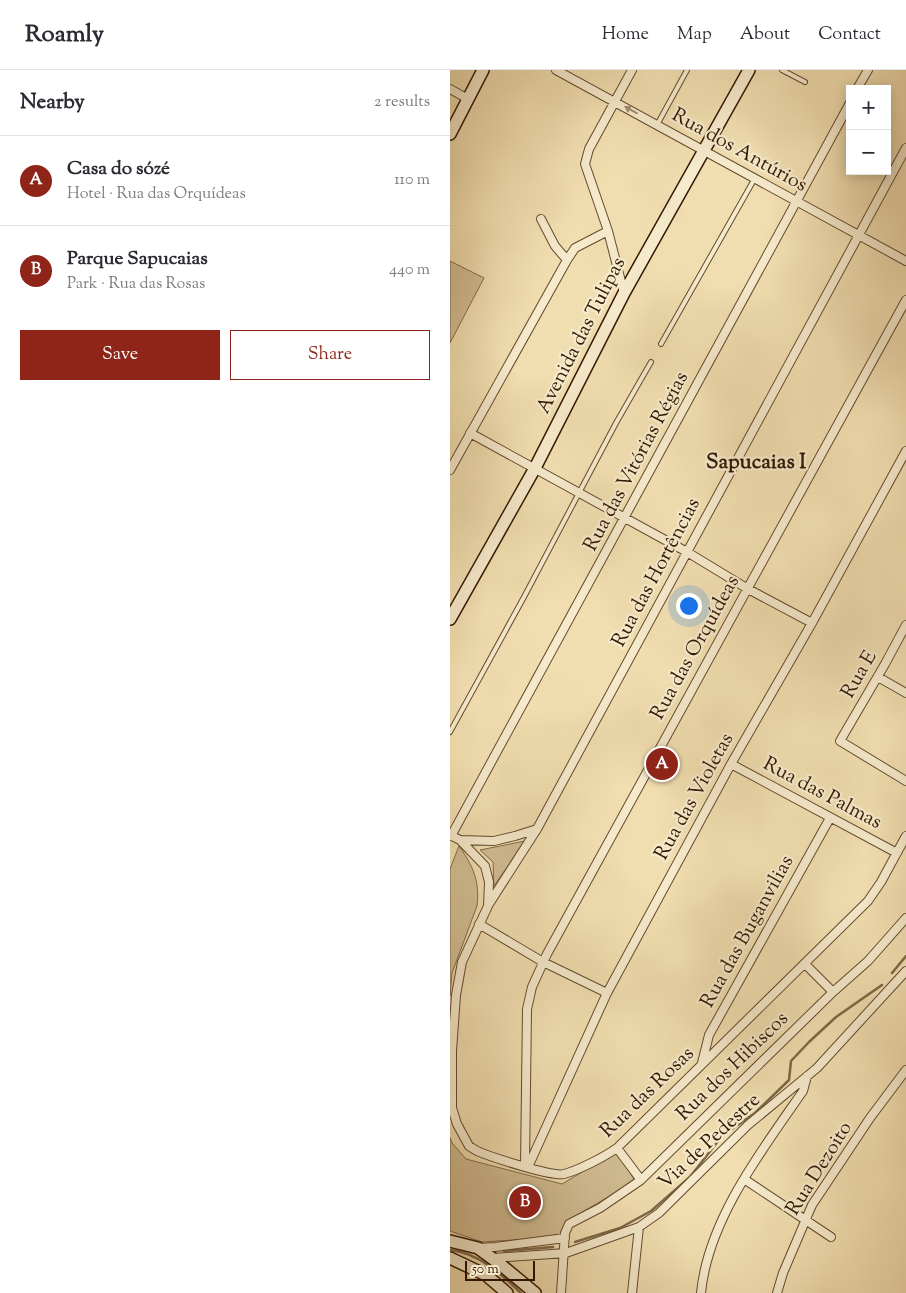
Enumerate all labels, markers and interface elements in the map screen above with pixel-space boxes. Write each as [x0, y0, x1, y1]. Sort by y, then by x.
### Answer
text: Roamly [25, 18, 104, 52]
text: Home [602, 22, 649, 48]
text: Map [677, 22, 712, 48]
text: About [740, 22, 790, 48]
text: Contact [818, 22, 881, 48]
map controls [846, 85, 891, 175]
button: + [846, 85, 891, 130]
text: Nearby [20, 88, 85, 118]
text: 2 results [374, 91, 430, 114]
street label: Rua dos Antúrios [666, 102, 812, 200]
one-way arrow [624, 106, 638, 115]
button: − [846, 130, 891, 175]
text: Casa do sózé [67, 156, 170, 183]
text: A [30, 169, 43, 192]
text: 110 m [394, 169, 430, 192]
text: Hotel · Rua das Orquídeas [67, 183, 246, 206]
text: Parque Sapucaias [67, 246, 208, 273]
street label: Avenida das Tulipas [530, 253, 634, 419]
text: B [31, 259, 41, 282]
text: 440 m [389, 259, 430, 282]
text: Park · Rua das Rosas [67, 273, 205, 296]
button: Save [20, 330, 220, 380]
button: Share [230, 330, 430, 380]
street label: Rua das Vitórias Régias [577, 367, 697, 557]
district label: Sapucaias I [706, 448, 806, 478]
street label: Rua das Hortências [605, 493, 709, 653]
street label: Rua das Orquídeas [644, 570, 748, 726]
your location [676, 593, 702, 619]
street label: Rua E [835, 646, 885, 704]
street label: Rua das Violetas [648, 728, 742, 866]
pin: A [646, 745, 678, 783]
street label: Rua das Palmas [757, 750, 887, 838]
street label: Rua das Buganvilias [694, 850, 802, 1013]
street label: Rua dos Hibiscos [670, 1006, 796, 1128]
street label: Rua das Rosas [594, 1040, 702, 1145]
street label: Via de Pedestre [652, 1087, 768, 1197]
street label: Rua Dezoito [780, 1116, 860, 1222]
pin: B [509, 1183, 541, 1221]
scale bar [465, 1258, 535, 1281]
text: 50 m [472, 1260, 499, 1280]

